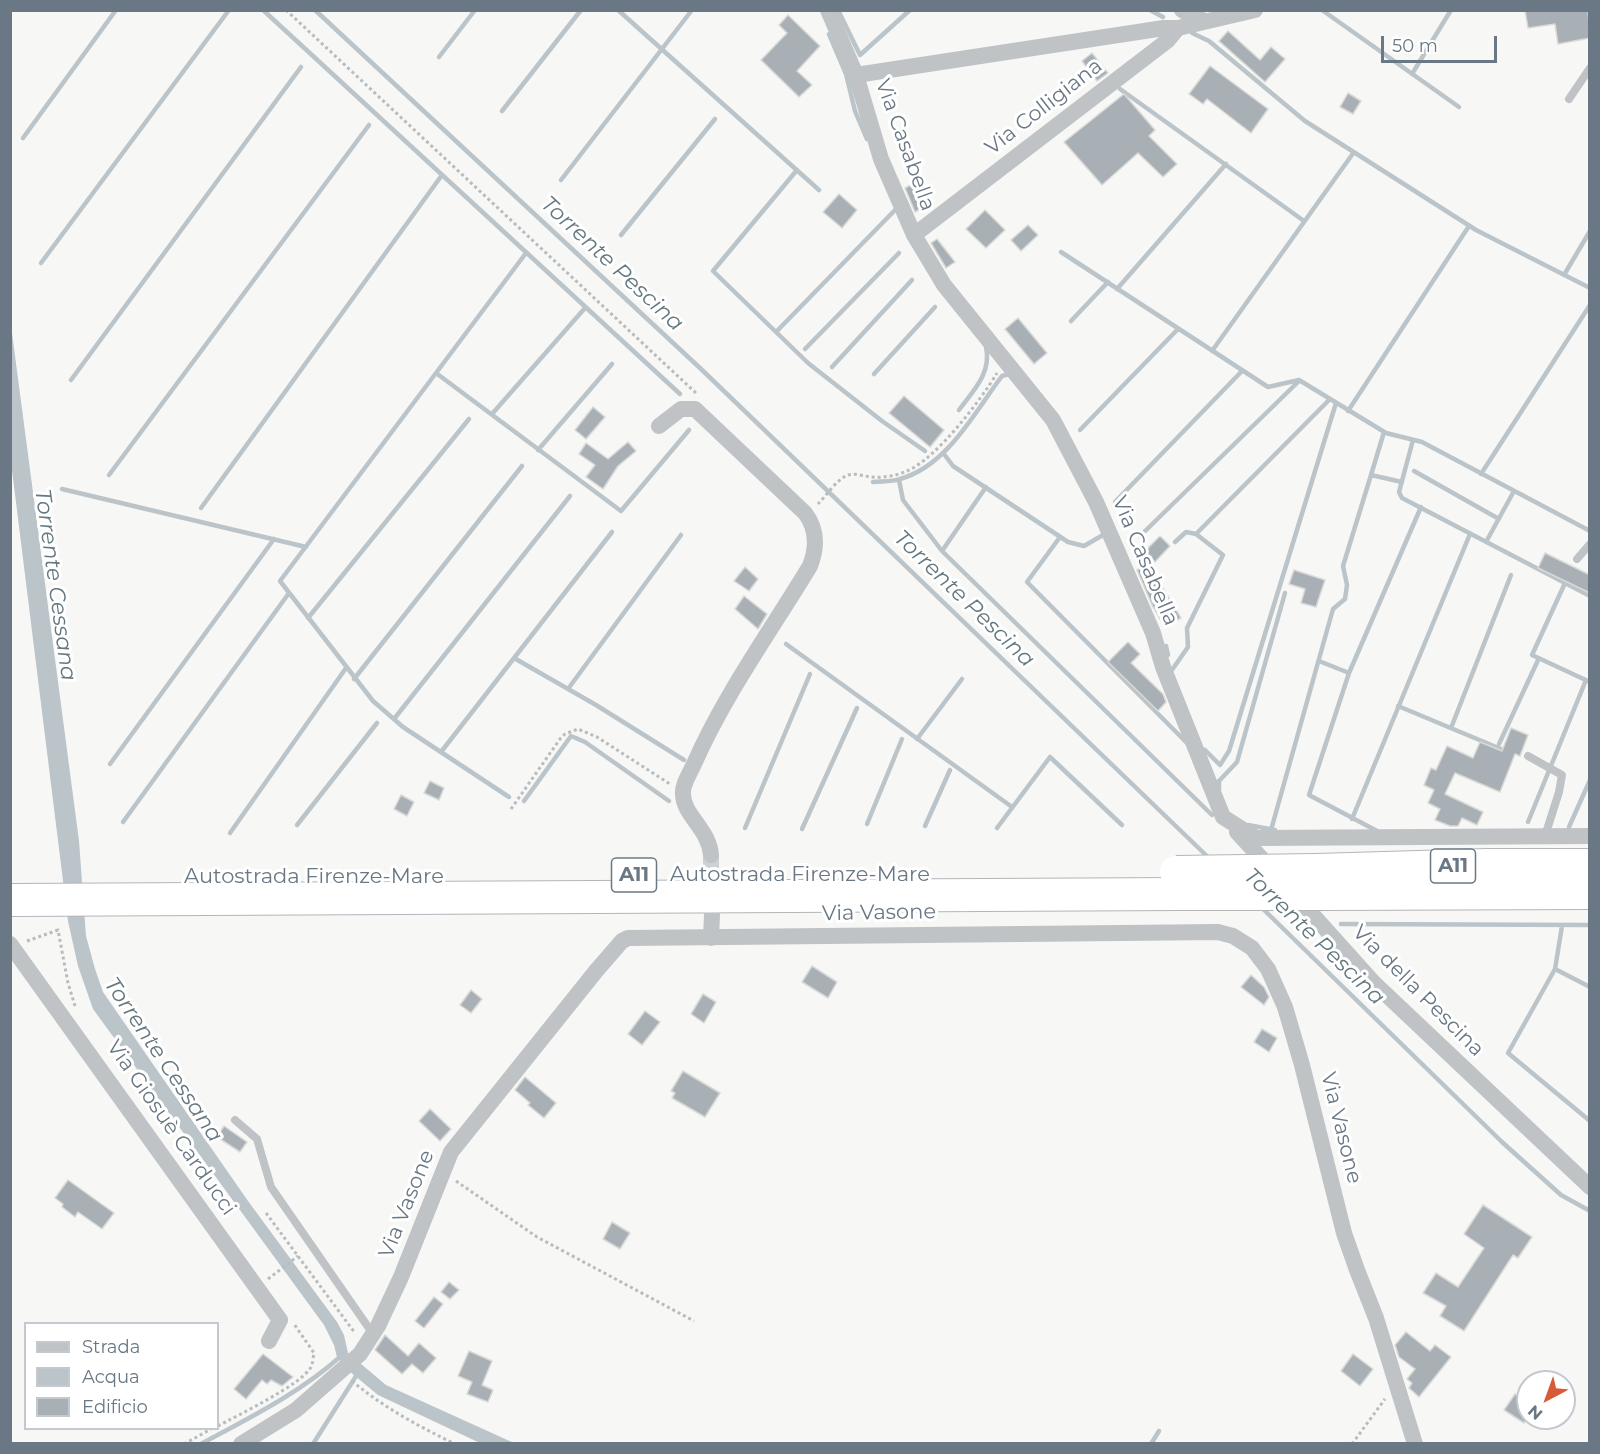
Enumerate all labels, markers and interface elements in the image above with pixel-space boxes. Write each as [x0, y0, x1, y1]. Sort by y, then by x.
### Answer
scale bar [1384, 24, 1500, 62]
text: 50 m [1392, 35, 1438, 57]
street label: Via Colligiana [981, 54, 1107, 160]
street label: Via Casabella [870, 76, 940, 214]
water label: Torrente Pescina [535, 191, 689, 337]
water label: Torrente Cessana [29, 488, 81, 682]
street label: Via Casabella [1106, 492, 1184, 630]
water label: Torrente Pescina [888, 525, 1040, 673]
road number: A11 [1430, 849, 1476, 883]
road number: A11 [612, 858, 656, 892]
street label: Autostrada Firenze-Mare [670, 862, 930, 888]
water label: Torrente Pescina [1238, 863, 1390, 1011]
street label: Autostrada Firenze-Mare [184, 864, 444, 890]
street label: Via Vasone [822, 899, 936, 927]
street label: Via della Pescina [1347, 920, 1489, 1062]
water label: Torrente Cessana [98, 973, 228, 1147]
street label: Via Giosuè Carducci [101, 1036, 241, 1220]
street label: Via Vasone [1315, 1070, 1367, 1186]
street label: Via Vasone [374, 1146, 440, 1262]
legend [24, 1322, 219, 1430]
text: Strada [82, 1336, 140, 1358]
text: Acqua [82, 1366, 140, 1388]
north arrow [1516, 1370, 1576, 1430]
text: Edificio [82, 1396, 148, 1418]
text: N [1524, 1401, 1546, 1424]

